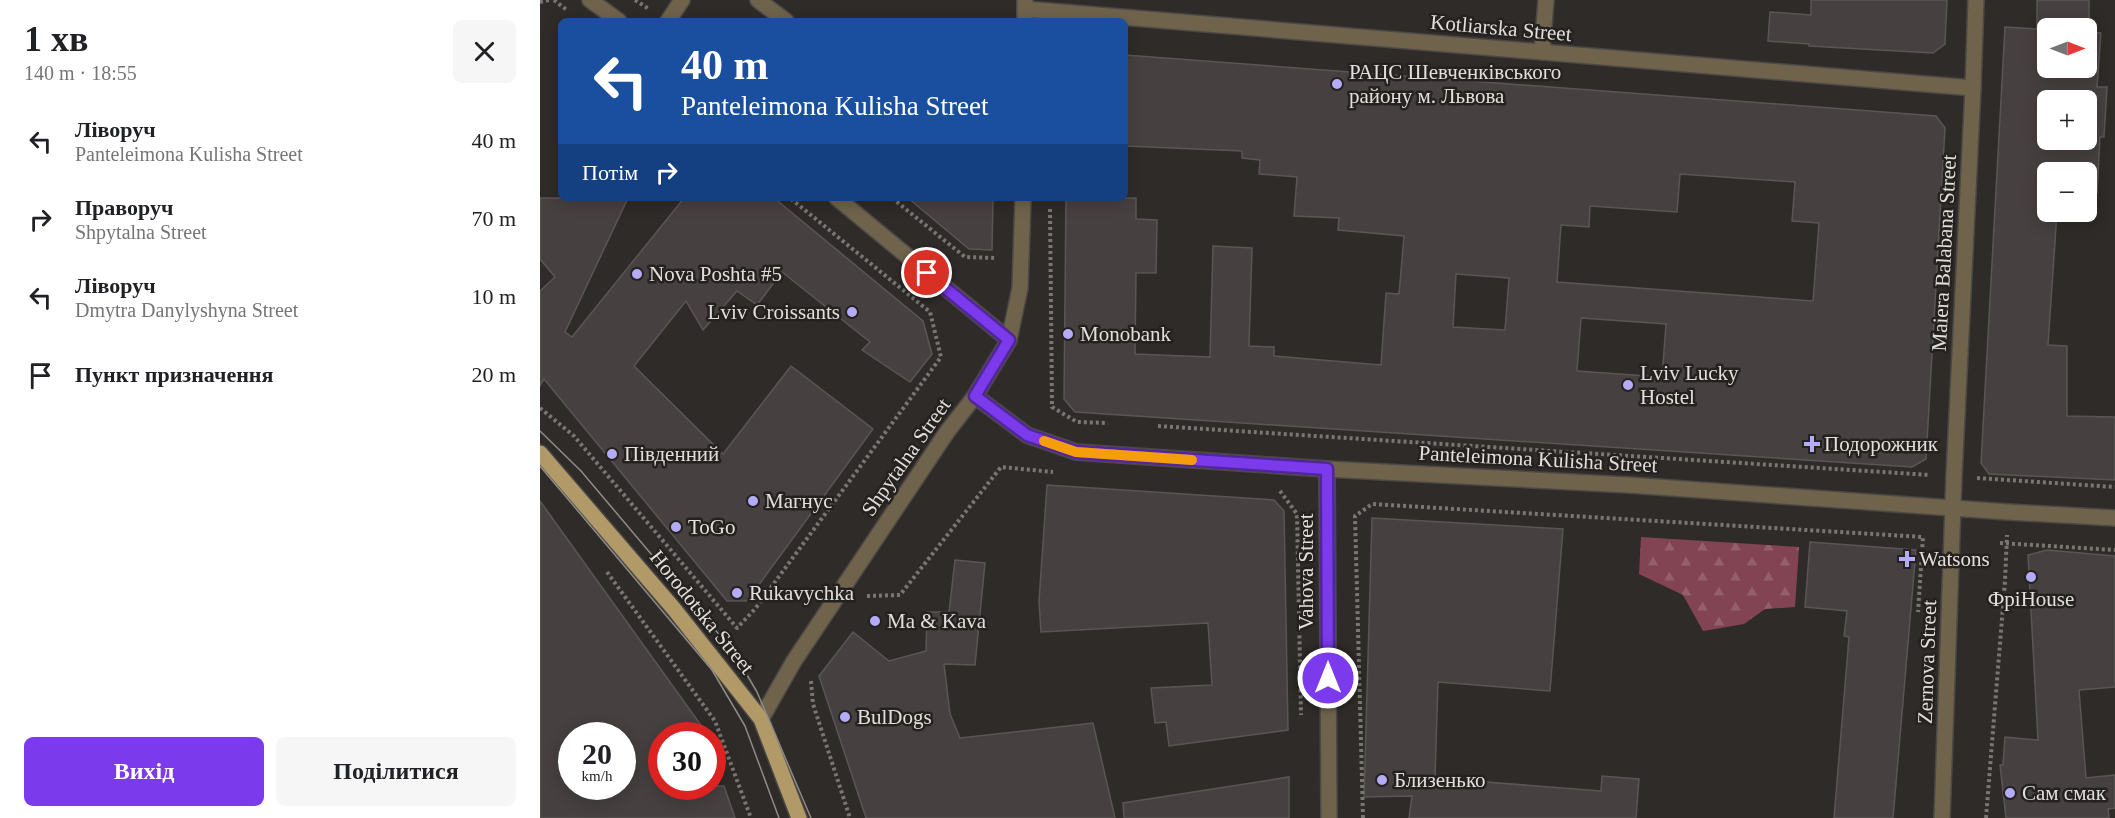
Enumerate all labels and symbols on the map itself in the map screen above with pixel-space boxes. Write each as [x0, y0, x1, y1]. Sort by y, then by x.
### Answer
street label: Kotliarska Street [1429, 10, 1573, 46]
north arrow [2037, 18, 2097, 78]
place label: РАЦС Шевченківського району м. Львова [1349, 60, 1561, 108]
marker: РАЦС Шевченківського району м. Львова [1330, 77, 1344, 91]
street label: Maiera Balabana Street [1927, 154, 1961, 352]
pin [901, 247, 952, 298]
place label: Nova Poshta #5 [649, 262, 782, 286]
marker: Nova Poshta #5 [630, 267, 644, 281]
place label: Lviv Croissants [708, 300, 840, 324]
marker: Lviv Croissants [845, 305, 859, 319]
place label: Monobank [1080, 322, 1171, 346]
marker: Monobank [1061, 327, 1075, 341]
place label: Lviv Lucky Hostel [1640, 361, 1739, 409]
marker: Lviv Lucky Hostel [1621, 378, 1635, 392]
street label: Shpytalna Street [857, 393, 956, 521]
place label: Подорожник [1824, 432, 1939, 456]
marker: Подорожник [1805, 437, 1819, 451]
street label: Panteleimona Kulisha Street [1418, 441, 1658, 477]
place label: Південний [624, 442, 719, 466]
marker: Південний [605, 447, 619, 461]
place label: Магнус [765, 489, 833, 513]
marker: Магнус [746, 494, 760, 508]
street label: Vahova Street [1294, 513, 1318, 631]
place label: ToGo [688, 515, 736, 539]
marker: ToGo [669, 520, 683, 534]
street label: Horodotska Street [645, 545, 759, 679]
place label: Watsons [1919, 547, 1990, 571]
marker: Watsons [1900, 552, 1914, 566]
marker: ФріHouse [2024, 570, 2038, 584]
place label: Rukavychka [749, 581, 855, 605]
marker: Rukavychka [730, 586, 744, 600]
place label: ФріHouse [1988, 587, 2074, 611]
street label: Zernova Street [1913, 599, 1941, 724]
place label: Ma & Kava [887, 609, 987, 633]
marker: Ma & Kava [868, 614, 882, 628]
position arrow [1296, 646, 1360, 710]
place label: BulDogs [857, 705, 932, 729]
marker: BulDogs [838, 710, 852, 724]
speed limit sign: 30 [648, 722, 726, 800]
place label: Близенько [1394, 768, 1486, 792]
marker: Близенько [1375, 773, 1389, 787]
place label: Сам смак [2022, 781, 2107, 805]
marker: Сам смак [2003, 786, 2017, 800]

